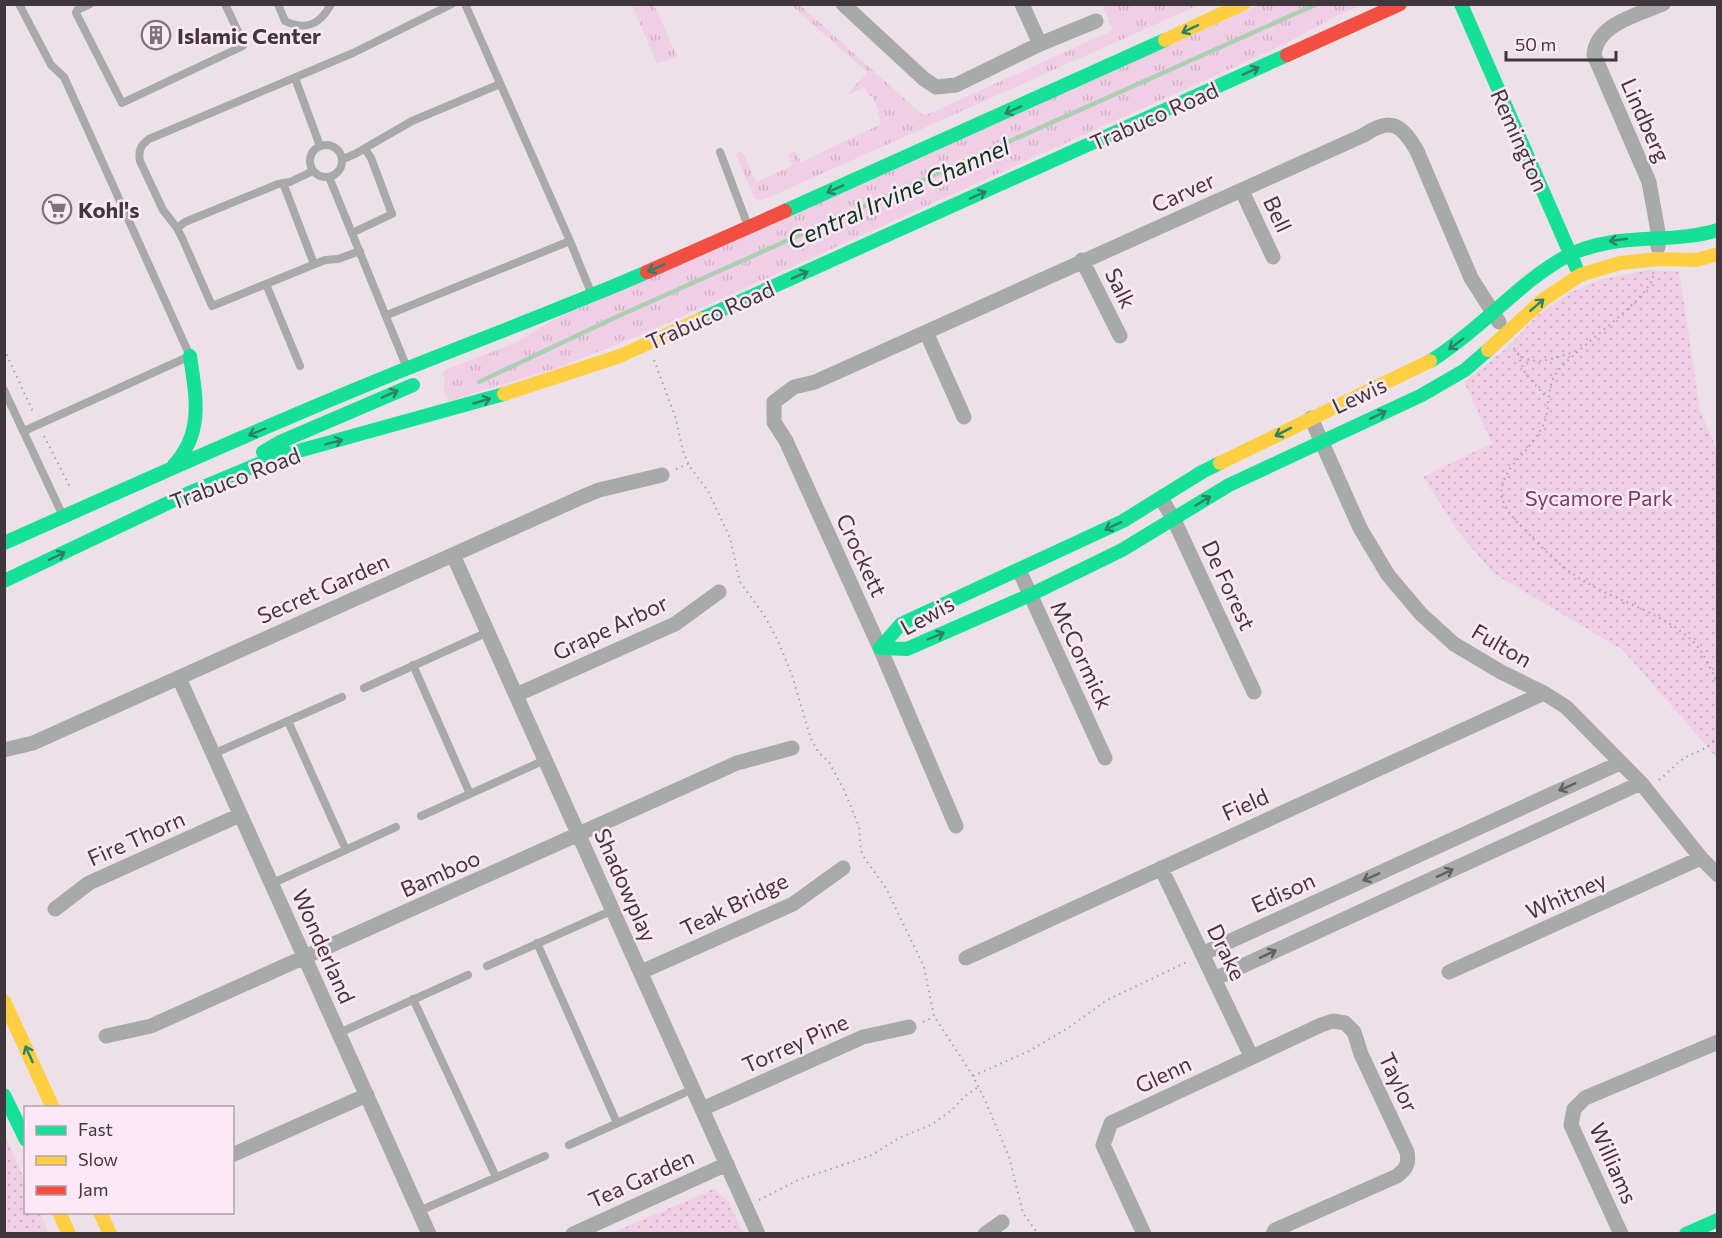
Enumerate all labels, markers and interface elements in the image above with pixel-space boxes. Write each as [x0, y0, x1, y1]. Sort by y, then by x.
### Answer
building icon: Islamic Center [140, 19, 172, 51]
place label: Islamic Center [177, 22, 321, 49]
one-way arrow [1182, 23, 1200, 35]
scale bar [1506, 24, 1616, 62]
text: 50 m [1515, 33, 1556, 55]
one-way arrow [1242, 65, 1260, 76]
street label: Lindberg [1616, 74, 1676, 166]
street label: Trabuco Road [1086, 76, 1222, 156]
street label: Remington [1485, 84, 1555, 196]
one-way arrow [1004, 104, 1022, 116]
water label: Central Irvine Channel [782, 131, 1014, 255]
street label: Carver [1147, 166, 1219, 218]
one-way arrow [826, 184, 844, 196]
one-way arrow [968, 189, 986, 200]
street label: Bell [1258, 192, 1298, 236]
supermarket icon: Kohl's [41, 193, 73, 225]
place label: Kohl's [78, 196, 140, 223]
one-way arrow [1609, 235, 1628, 246]
one-way arrow [648, 263, 666, 274]
street label: Salk [1100, 263, 1142, 313]
one-way arrow [790, 269, 808, 280]
street label: Trabuco Road [642, 275, 778, 355]
one-way arrow [1529, 298, 1544, 312]
one-way arrow [1449, 337, 1465, 350]
street label: Lewis [1327, 371, 1391, 419]
one-way arrow [380, 388, 398, 400]
one-way arrow [473, 395, 492, 406]
one-way arrow [1369, 409, 1387, 421]
one-way arrow [1274, 426, 1292, 438]
one-way arrow [248, 427, 266, 438]
one-way arrow [324, 436, 343, 448]
street label: Trabuco Road [166, 441, 304, 515]
park label: Sycamore Park [1525, 484, 1673, 511]
one-way arrow [1195, 495, 1212, 508]
street label: Crockett [831, 509, 893, 601]
one-way arrow [1104, 521, 1122, 533]
street label: De Forest [1196, 536, 1262, 634]
street label: Secret Garden [253, 547, 393, 629]
one-way arrow [48, 549, 66, 561]
street label: Grape Arbor [548, 588, 672, 665]
street label: Lewis [895, 589, 959, 641]
street label: McCormick [1045, 596, 1119, 714]
street label: Fulton [1467, 617, 1537, 673]
one-way arrow [927, 630, 945, 641]
street label: Field [1218, 782, 1272, 826]
one-way arrow [1559, 782, 1577, 794]
street label: Fire Thorn [83, 805, 189, 871]
street label: Shadowplay [589, 824, 663, 946]
street label: Bamboo [396, 844, 484, 902]
street label: Whitney [1522, 865, 1610, 925]
street label: Teak Bridge [676, 866, 792, 942]
street label: Edison [1247, 866, 1319, 918]
one-way arrow [1435, 867, 1453, 879]
one-way arrow [1362, 872, 1380, 883]
street label: Wonderland [287, 885, 361, 1007]
street label: Drake [1202, 919, 1252, 985]
one-way arrow [1258, 948, 1276, 960]
street label: Torrey Pine [738, 1008, 852, 1078]
one-way arrow [22, 1046, 34, 1064]
street label: Taylor [1374, 1048, 1425, 1116]
street label: Glenn [1131, 1049, 1195, 1099]
legend [24, 1106, 234, 1214]
text: Fast [78, 1118, 113, 1140]
street label: Williams [1584, 1118, 1644, 1208]
street label: Tea Garden [584, 1143, 698, 1213]
text: Slow [78, 1148, 118, 1170]
text: Jam [78, 1178, 108, 1200]

